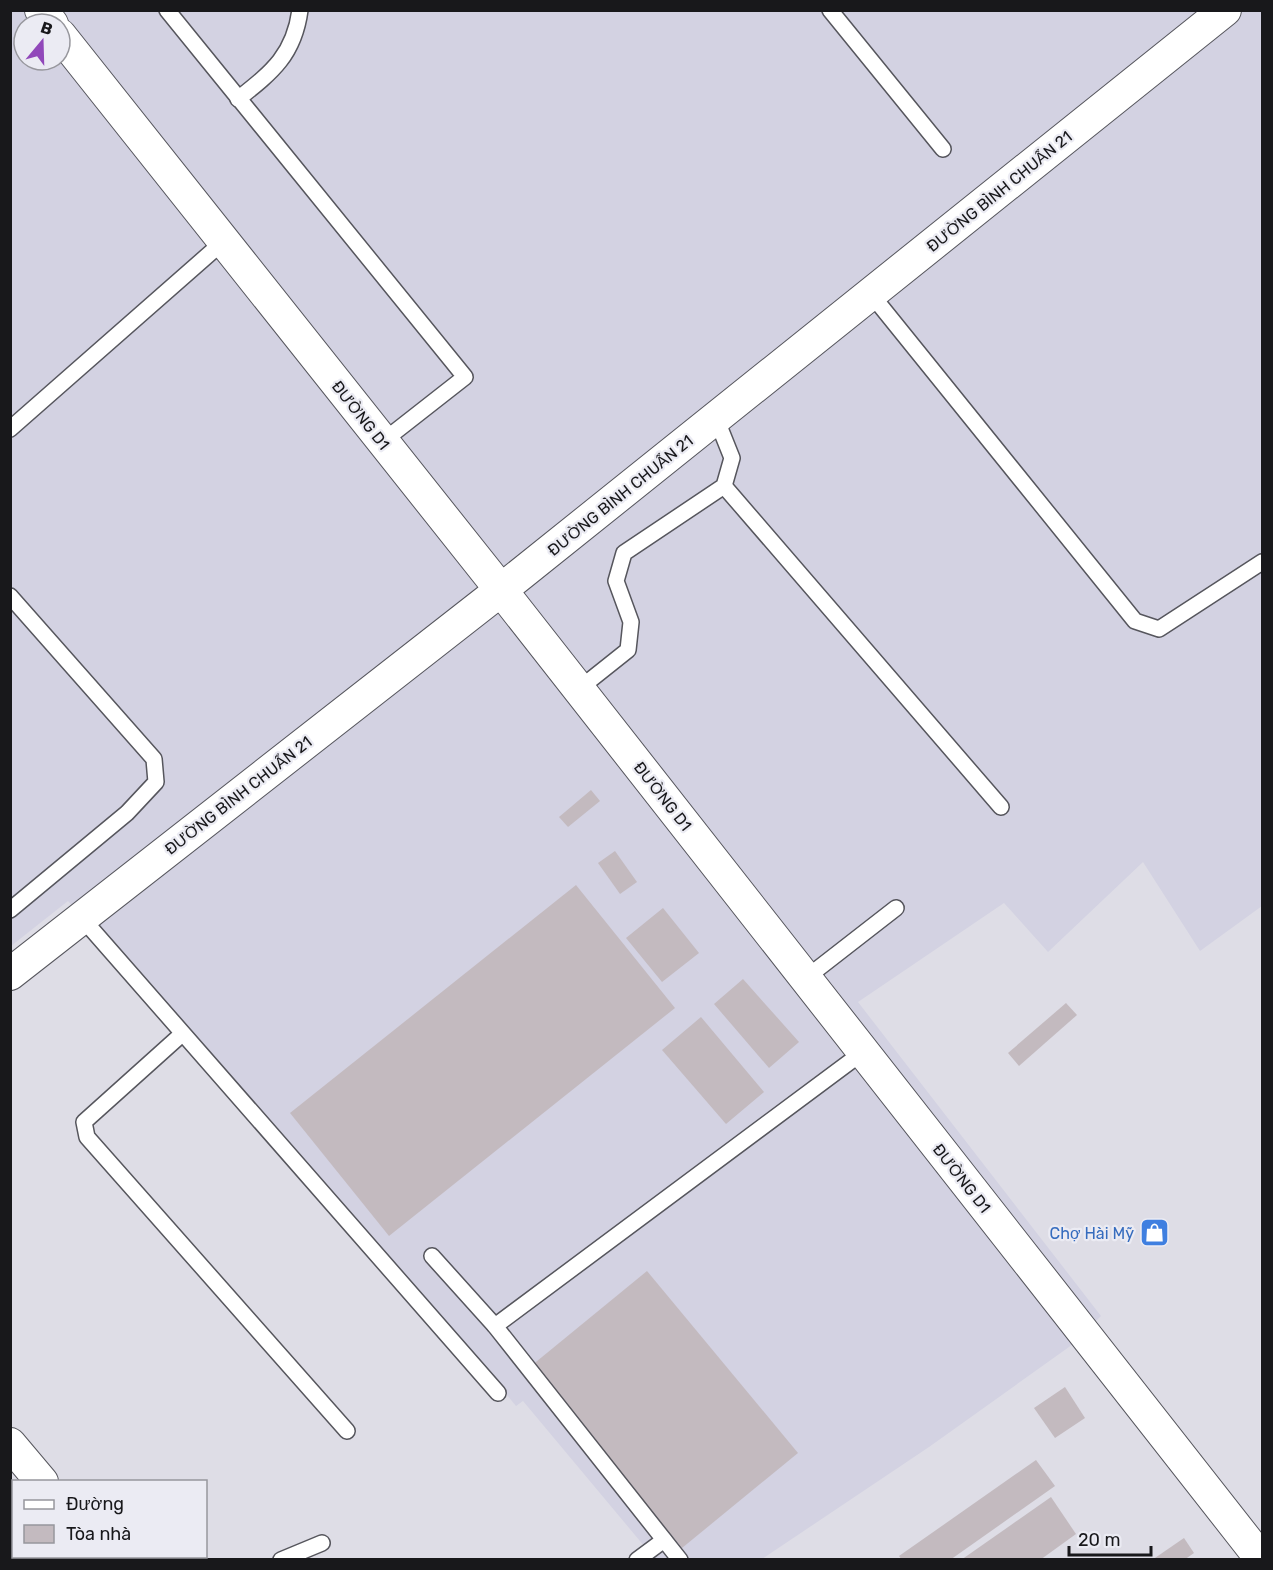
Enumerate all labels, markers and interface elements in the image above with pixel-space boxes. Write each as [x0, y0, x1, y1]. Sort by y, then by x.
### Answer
north arrow [12, 12, 72, 72]
text: B [38, 17, 55, 39]
street label: ĐƯỜNG BÌNH CHUẨN 21 [923, 127, 1076, 256]
street label: ĐƯỜNG D1 [328, 377, 393, 454]
street label: ĐƯỜNG BÌNH CHUẨN 21 [544, 431, 697, 560]
street label: ĐƯỜNG BÌNH CHUẨN 21 [161, 732, 316, 859]
street label: ĐƯỜNG D1 [630, 758, 695, 835]
street label: ĐƯỜNG D1 [929, 1140, 994, 1217]
shop icon: Chợ Hài Mỹ [1139, 1217, 1171, 1249]
place label: Chợ Hài Mỹ [1050, 1224, 1134, 1243]
legend [12, 1480, 207, 1558]
text: Đường [66, 1493, 124, 1515]
scale bar [1069, 1519, 1152, 1557]
text: Tòa nhà [66, 1523, 131, 1545]
text: 20 m [1078, 1529, 1120, 1551]

